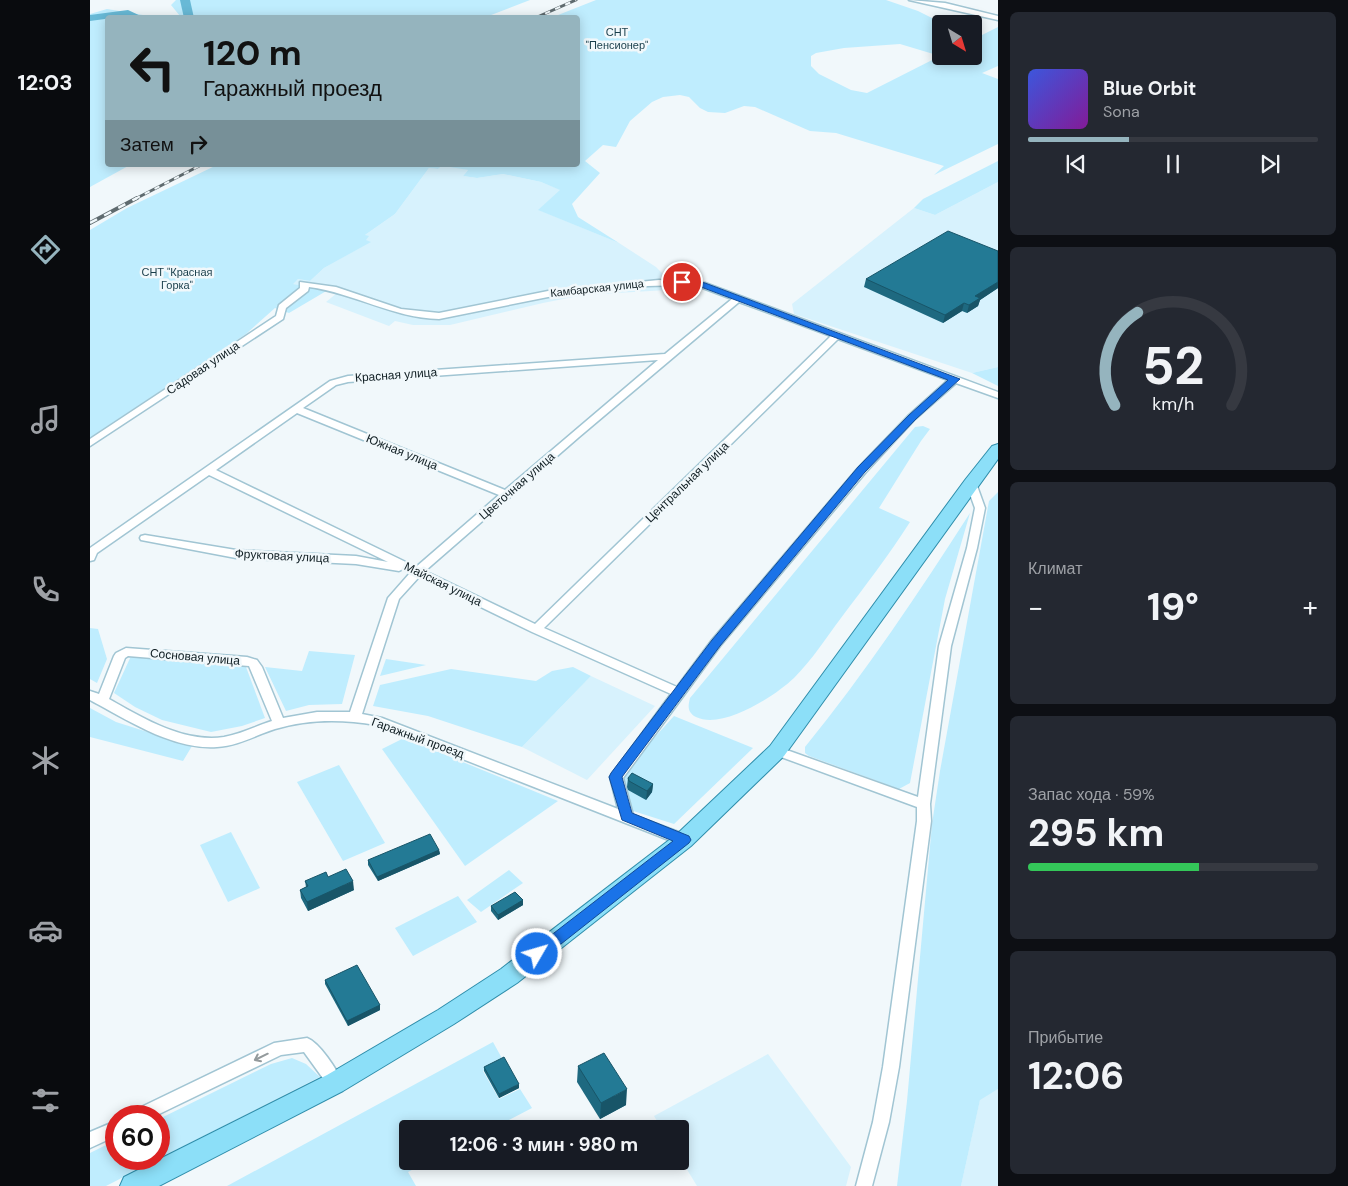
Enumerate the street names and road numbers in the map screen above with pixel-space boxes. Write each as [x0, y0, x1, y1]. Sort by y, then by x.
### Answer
street label: Камбарская улица [550, 276, 645, 300]
street label: Садовая улица [163, 337, 243, 398]
street label: Красная улица [354, 364, 438, 386]
street label: Южная улица [364, 430, 441, 474]
street label: Центральная улица [642, 438, 732, 526]
street label: Цветочная улица [476, 448, 558, 523]
street label: Фруктовая улица [234, 546, 330, 566]
street label: Майская улица [402, 558, 485, 610]
street label: Сосновая улица [149, 645, 241, 669]
street label: Гаражный проезд [369, 714, 467, 762]

